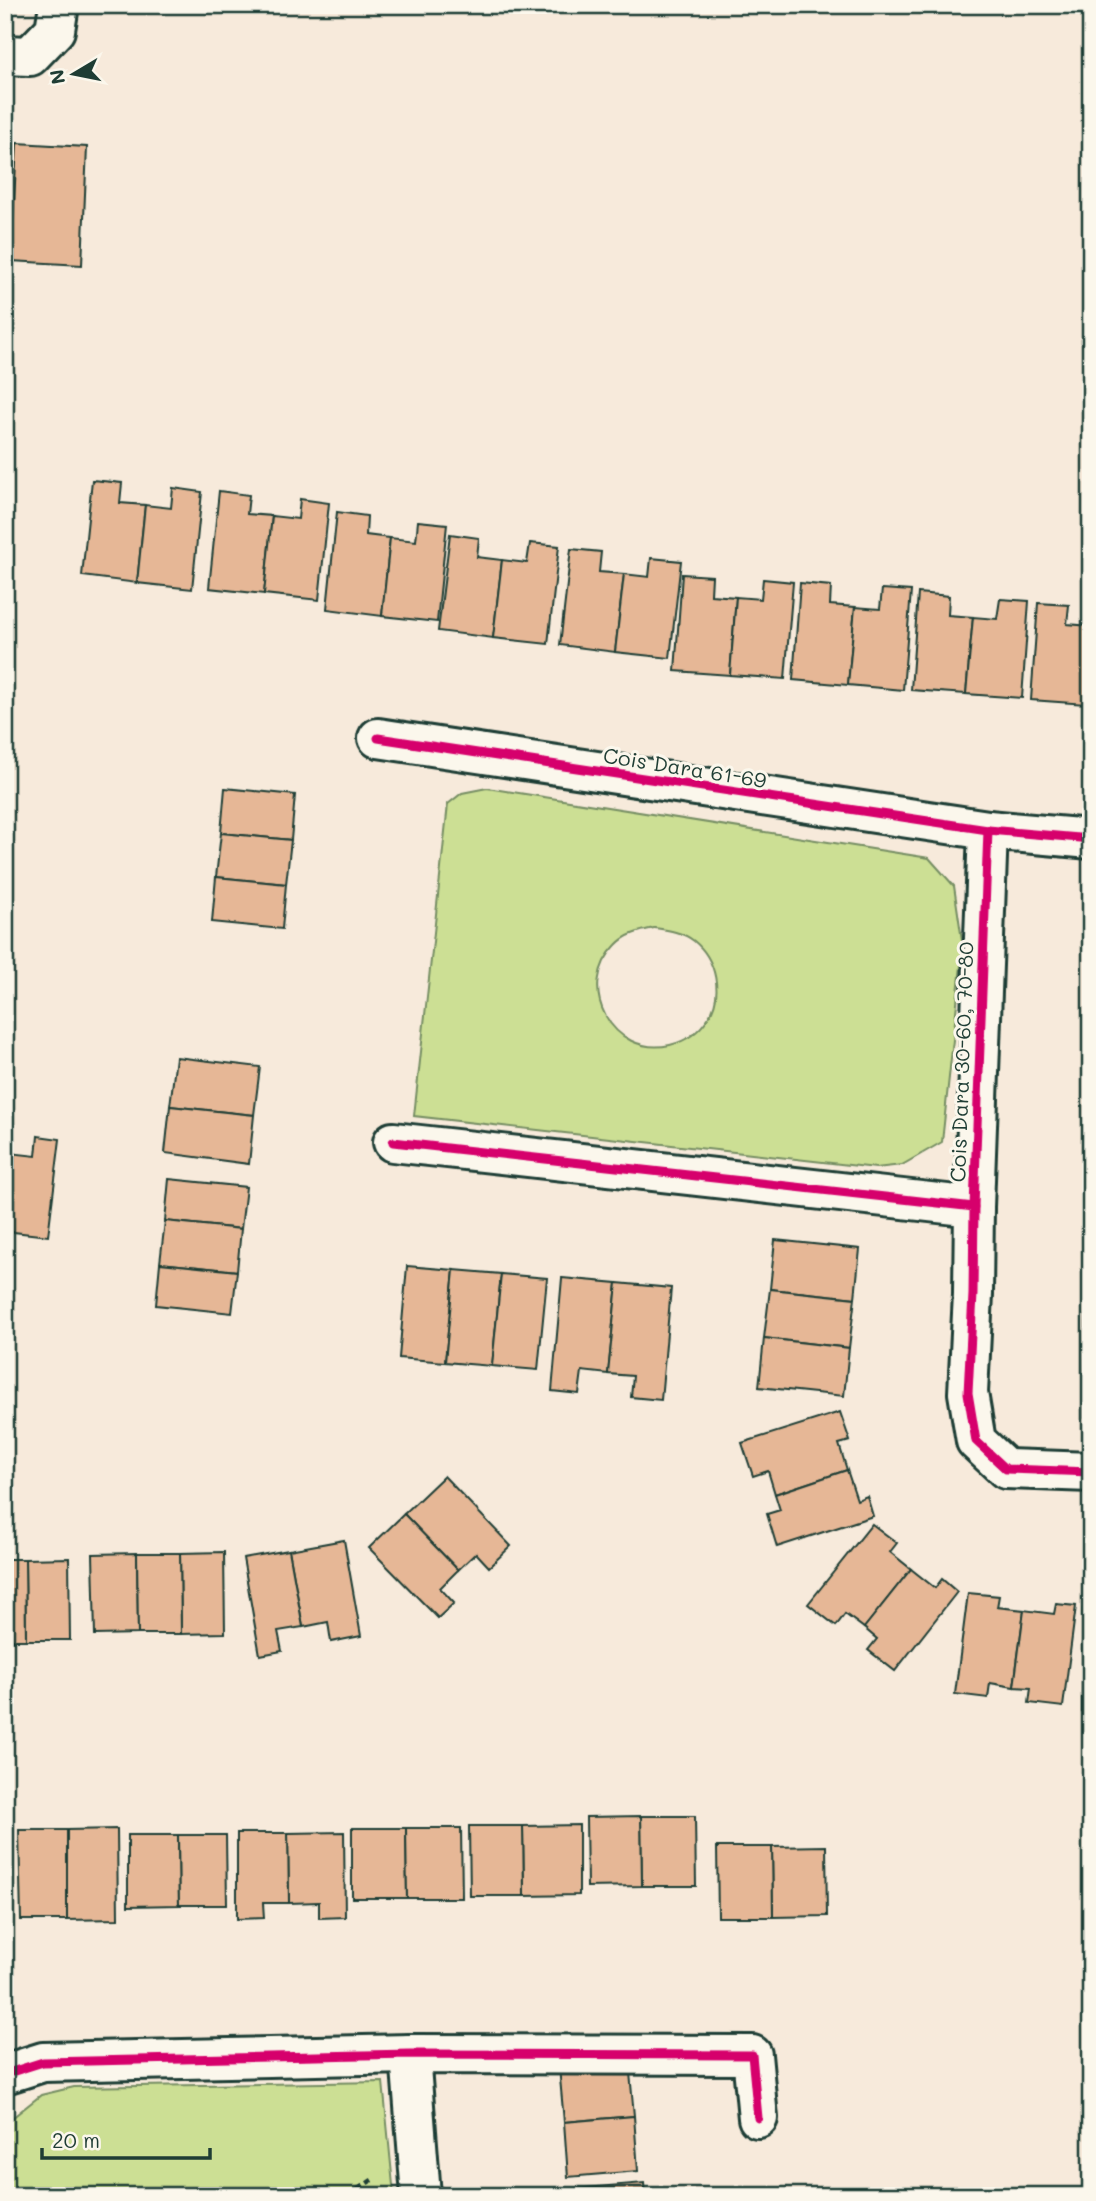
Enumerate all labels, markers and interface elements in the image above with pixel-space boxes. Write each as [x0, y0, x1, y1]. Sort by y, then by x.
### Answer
north arrow [38, 38, 108, 108]
text: N [43, 68, 70, 86]
street label: Cois Dara 61-69 [602, 741, 768, 793]
street label: Cois Dara 30-60, 70-80 [943, 941, 979, 1183]
scale bar [42, 2117, 210, 2161]
text: 20 m [52, 2126, 100, 2153]

